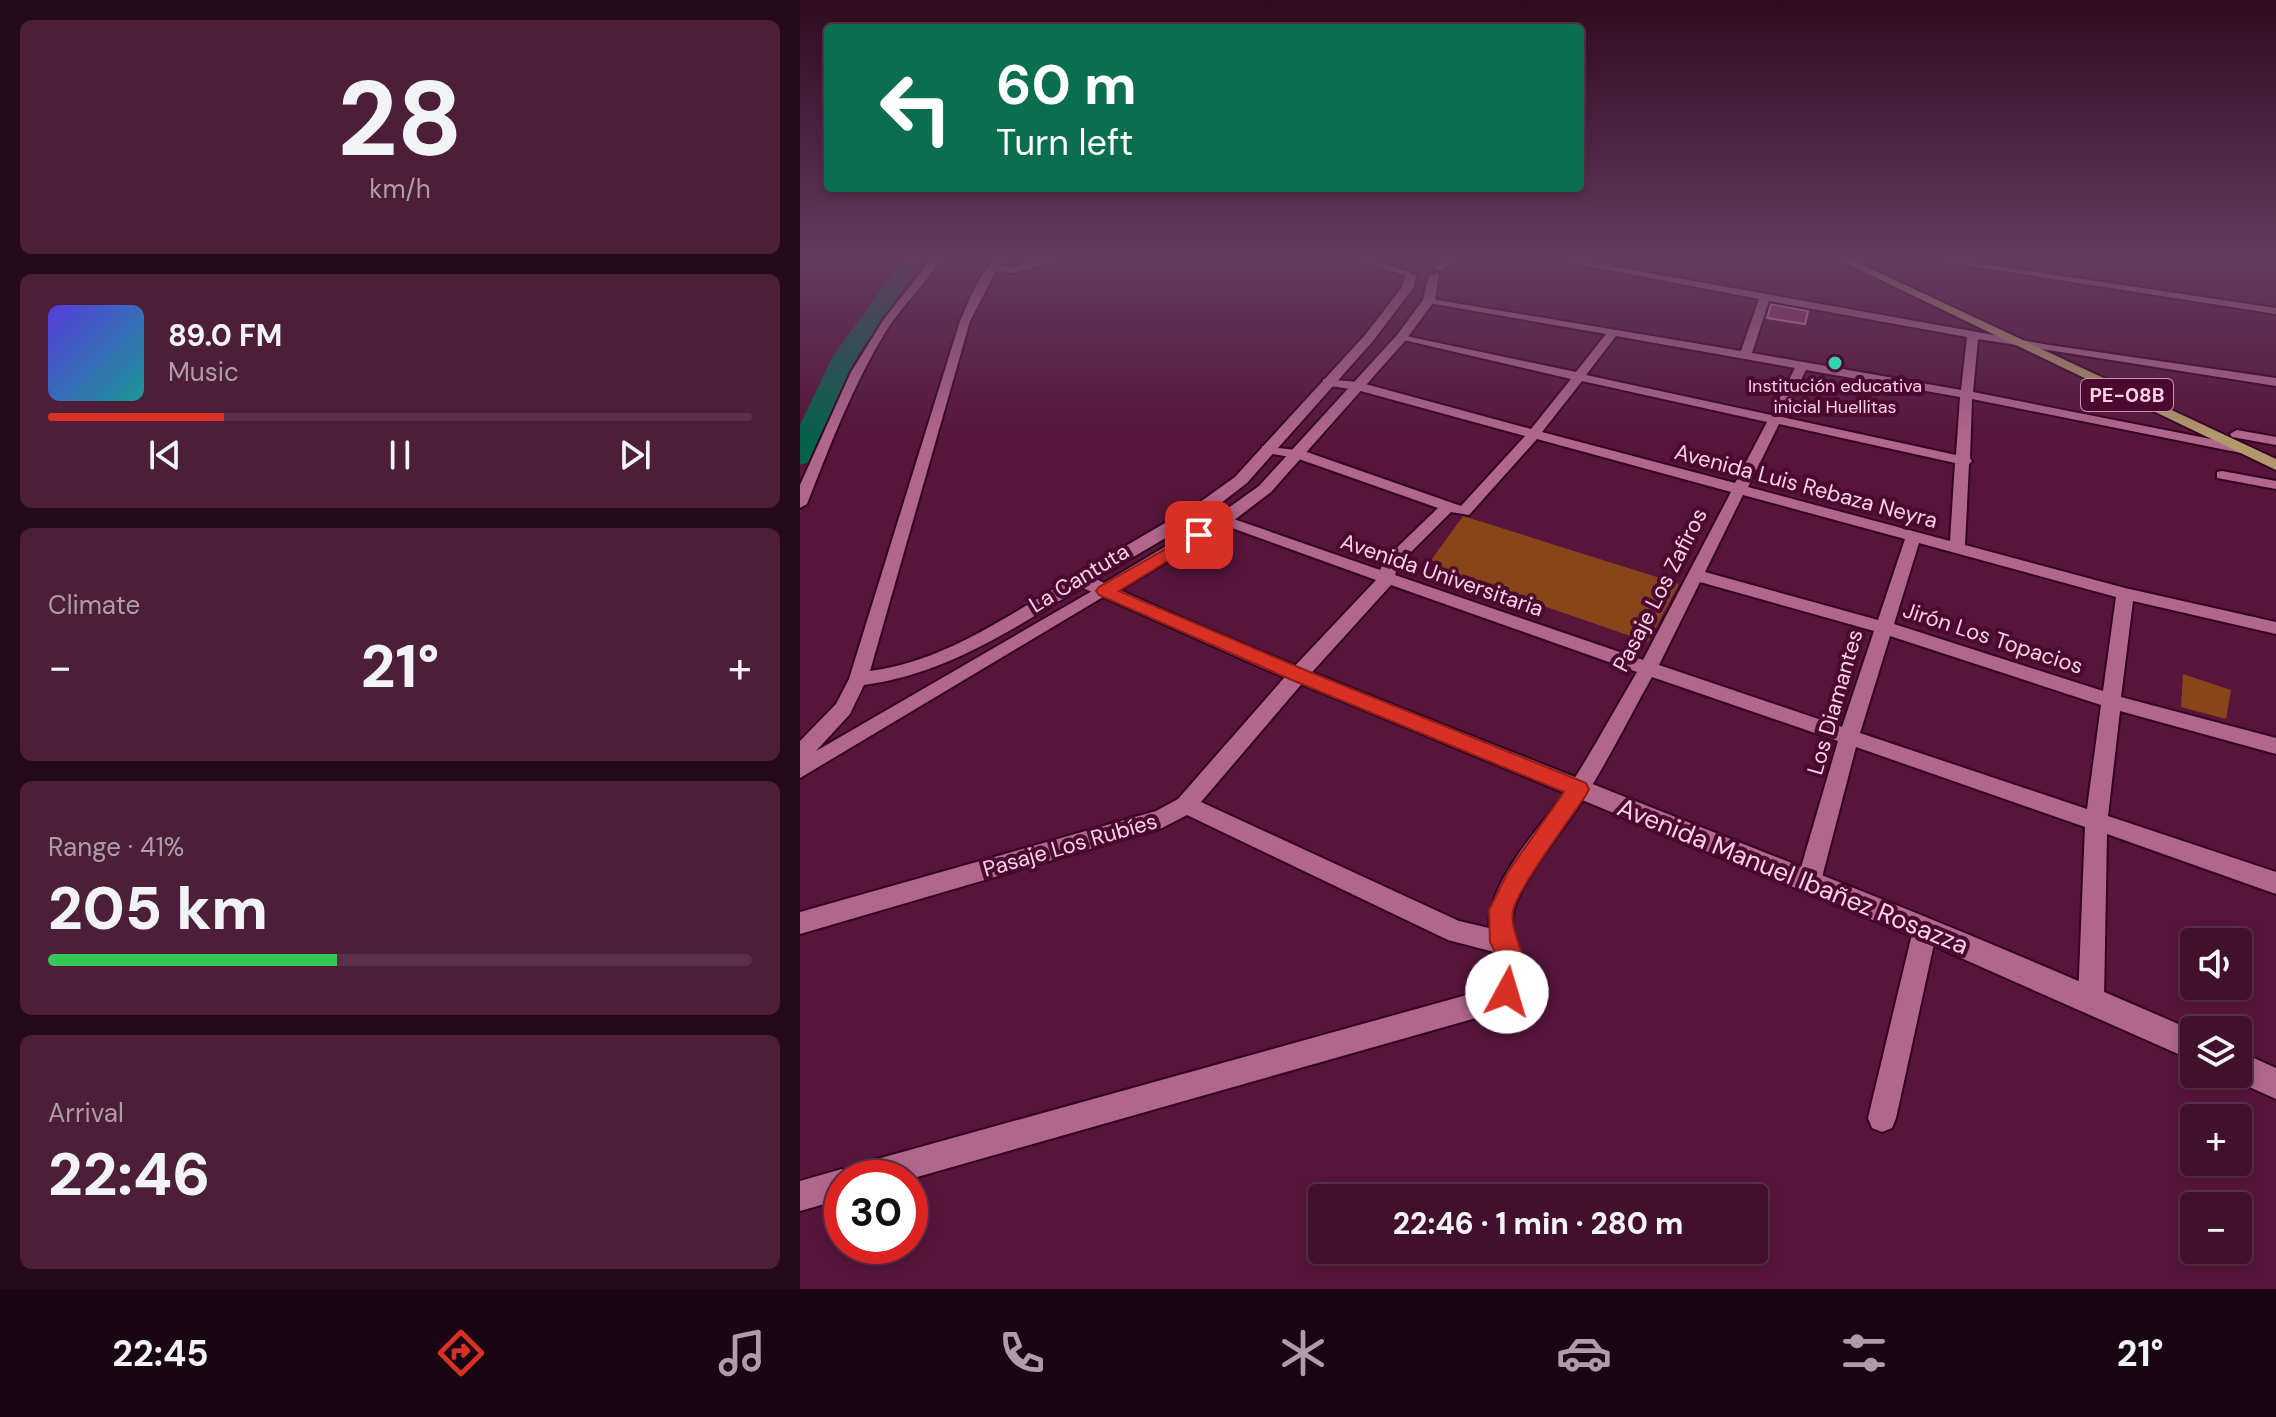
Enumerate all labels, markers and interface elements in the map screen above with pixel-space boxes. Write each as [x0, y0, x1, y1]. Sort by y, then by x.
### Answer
text: 60 m [996, 48, 1137, 121]
text: 28 [337, 52, 463, 187]
icon: left [864, 56, 968, 160]
text: Turn left [996, 119, 1133, 166]
text: km/h [369, 172, 431, 206]
text: 89.0 FM [168, 316, 282, 355]
marker: Institución educativa inicial Huellitas [1826, 354, 1844, 372]
text: Music [168, 355, 239, 389]
place label: Institución educativa inicial Huellitas [1748, 374, 1922, 419]
road number: PE-08B [2081, 379, 2173, 411]
icon: previous [143, 433, 187, 477]
icon: pause [378, 433, 422, 477]
icon: next [613, 433, 657, 477]
street label: Avenida Luis Rebaza Neyra [1671, 437, 1941, 535]
pin [1165, 501, 1233, 569]
street label: Pasaje Los Zafiros [1606, 503, 1714, 677]
icon: arrive [1177, 513, 1221, 557]
street label: Avenida Universitaria [1337, 527, 1547, 623]
street label: La Cantuta [1024, 537, 1134, 619]
text: Climate [48, 588, 140, 622]
street label: Jirón Los Topacios [1899, 595, 2087, 681]
street label: Los Diamantes [1800, 626, 1870, 778]
text: 21° [361, 627, 439, 706]
text: − [48, 638, 72, 696]
text: + [728, 638, 752, 696]
street label: Avenida Manuel Ibañez Rosazza [1612, 790, 1974, 962]
street label: Pasaje Los Rubíes [980, 806, 1160, 884]
text: Range · 41% [48, 830, 184, 864]
text: 205 km [48, 869, 268, 948]
map controls [2180, 928, 2252, 1264]
button: sound [2180, 928, 2252, 1000]
position arrow [1465, 950, 1549, 1034]
button: layers [2180, 1016, 2252, 1088]
text: Arrival [48, 1096, 124, 1130]
button: + [2180, 1104, 2252, 1176]
text: 22:46 [48, 1135, 210, 1214]
speed limit sign: 30 [824, 1160, 928, 1264]
button: − [2180, 1192, 2252, 1264]
text: 22:46 · 1 min · 280 m [1393, 1204, 1683, 1243]
icon: directions [433, 1325, 489, 1381]
icon: music [714, 1325, 770, 1381]
icon: phone [994, 1325, 1050, 1381]
icon: climate [1275, 1325, 1331, 1381]
icon: car [1556, 1325, 1612, 1381]
icon: filters [1836, 1325, 1892, 1381]
text: 22:45 [112, 1330, 209, 1377]
text: 21° [2117, 1330, 2164, 1377]

